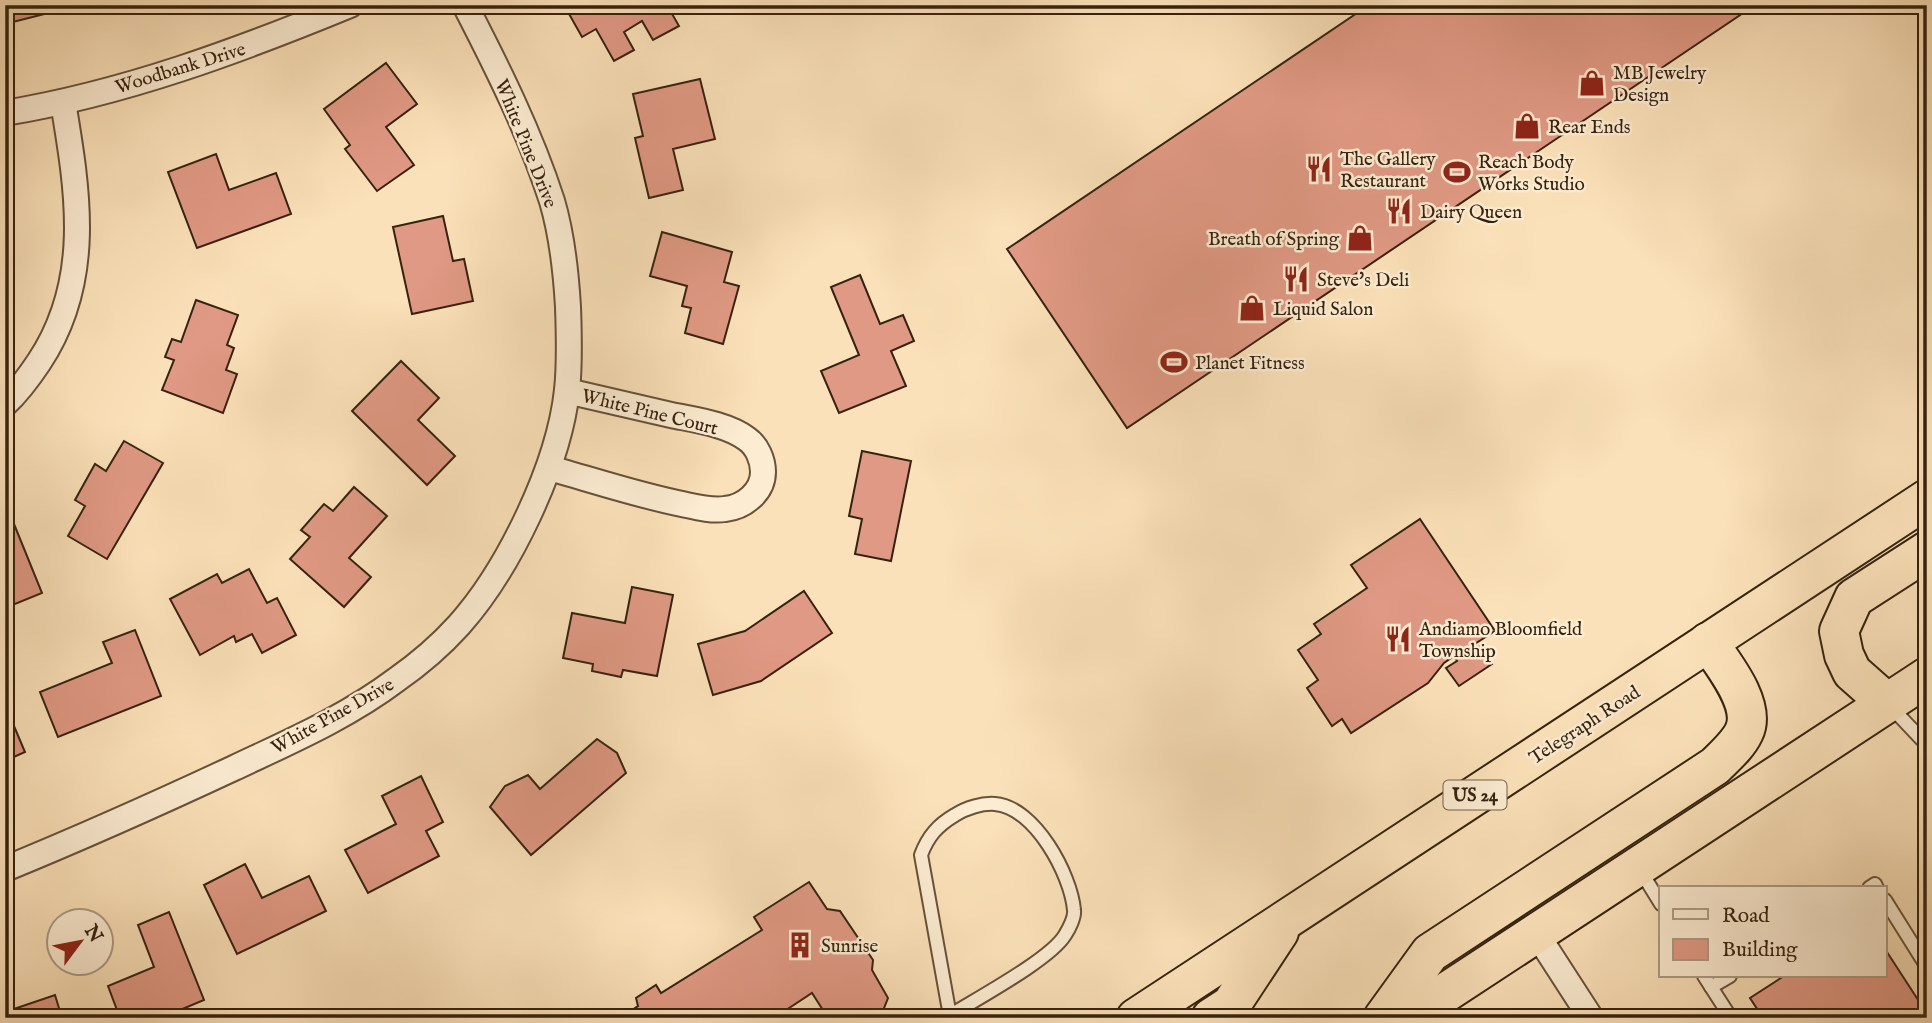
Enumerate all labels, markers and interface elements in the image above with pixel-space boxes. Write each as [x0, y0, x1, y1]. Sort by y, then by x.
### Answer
street label: Woodbank Drive [113, 38, 249, 100]
place label: MB Jewelry Design [1613, 62, 1707, 108]
shop icon: MB Jewelry Design [1577, 68, 1607, 98]
street label: White Pine Drive [488, 76, 562, 212]
shop icon: Rear Ends [1512, 111, 1542, 141]
place label: Rear Ends [1548, 116, 1631, 140]
place label: The Gallery Restaurant [1340, 148, 1436, 194]
place label: Reach Body Works Studio [1478, 151, 1585, 197]
restaurant icon: The Gallery Restaurant [1304, 154, 1334, 184]
sports icon: Reach Body Works Studio [1442, 157, 1472, 187]
restaurant icon: Dairy Queen [1384, 196, 1414, 226]
place label: Dairy Queen [1420, 201, 1522, 225]
shop icon: Breath of Spring [1345, 223, 1375, 253]
place label: Breath of Spring [1208, 228, 1340, 252]
restaurant icon: Steve's Deli [1281, 264, 1311, 294]
place label: Steve's Deli [1317, 269, 1409, 293]
shop icon: Liquid Salon [1237, 293, 1267, 323]
place label: Liquid Salon [1273, 298, 1373, 322]
sports icon: Planet Fitness [1159, 347, 1189, 377]
place label: Planet Fitness [1195, 352, 1305, 376]
street label: White Pine Court [579, 384, 721, 442]
place label: Andiamo Bloomfield Township [1418, 618, 1583, 664]
restaurant icon: Andiamo Bloomfield Township [1383, 624, 1413, 654]
street label: White Pine Drive [267, 673, 399, 760]
street label: Telegraph Road [1525, 680, 1646, 771]
road number: US 24 [1444, 780, 1506, 810]
legend [1659, 886, 1886, 978]
text: Road [1722, 903, 1770, 930]
north arrow [46, 908, 116, 978]
text: N [78, 920, 108, 948]
building icon: Sunrise [785, 930, 815, 960]
place label: Sunrise [821, 935, 878, 959]
text: Building [1722, 937, 1798, 964]

